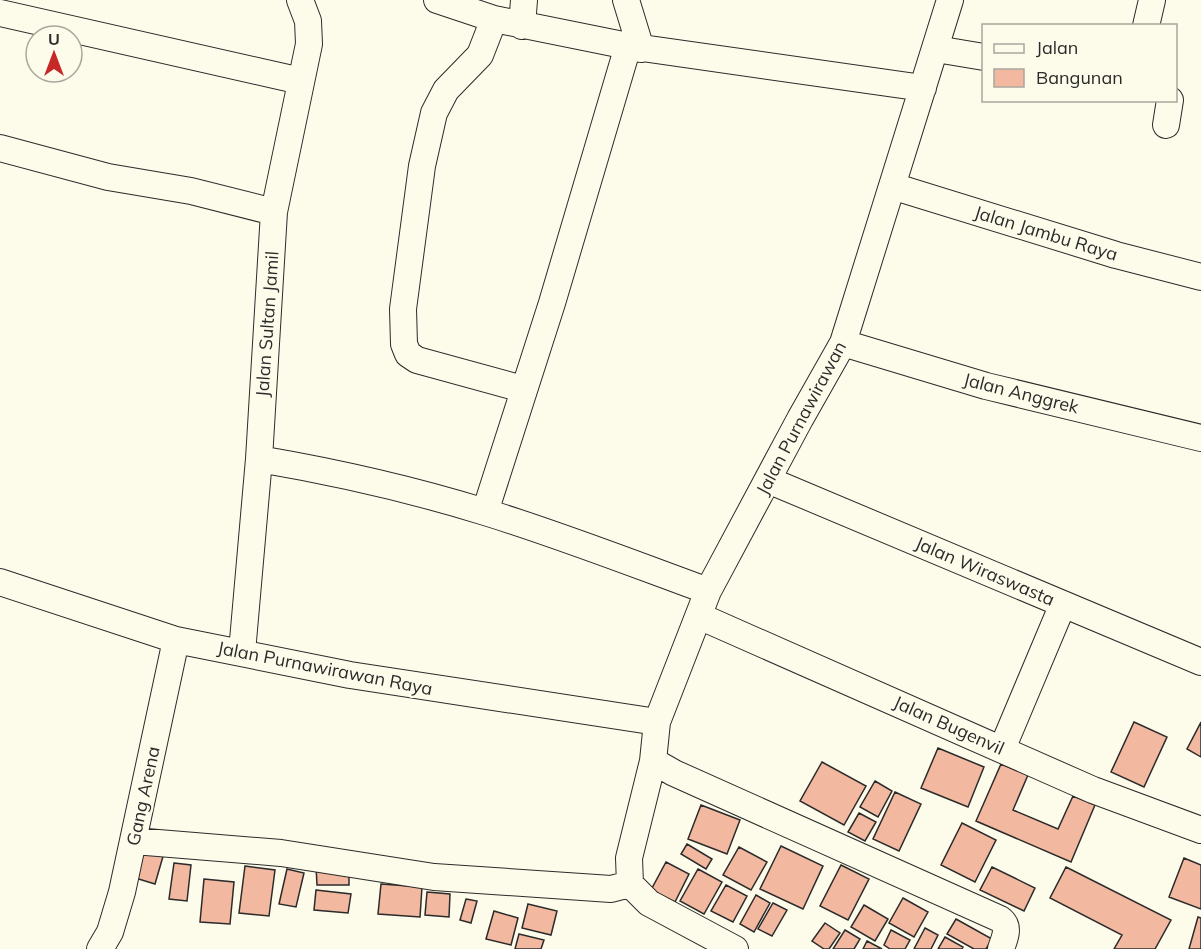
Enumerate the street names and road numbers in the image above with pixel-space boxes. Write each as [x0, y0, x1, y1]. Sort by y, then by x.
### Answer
street label: Jalan Jambu Raya [971, 200, 1121, 266]
street label: Jalan Sultan Jamil [250, 250, 284, 398]
street label: Jalan Purnawirawan [751, 337, 851, 499]
street label: Jalan Anggrek [961, 368, 1082, 419]
street label: Jalan Wiraswasta [912, 531, 1058, 611]
street label: Jalan Purnawirawan Raya [215, 636, 435, 700]
street label: Jalan Bugenvil [890, 690, 1008, 760]
street label: Gang Arena [121, 744, 165, 848]

